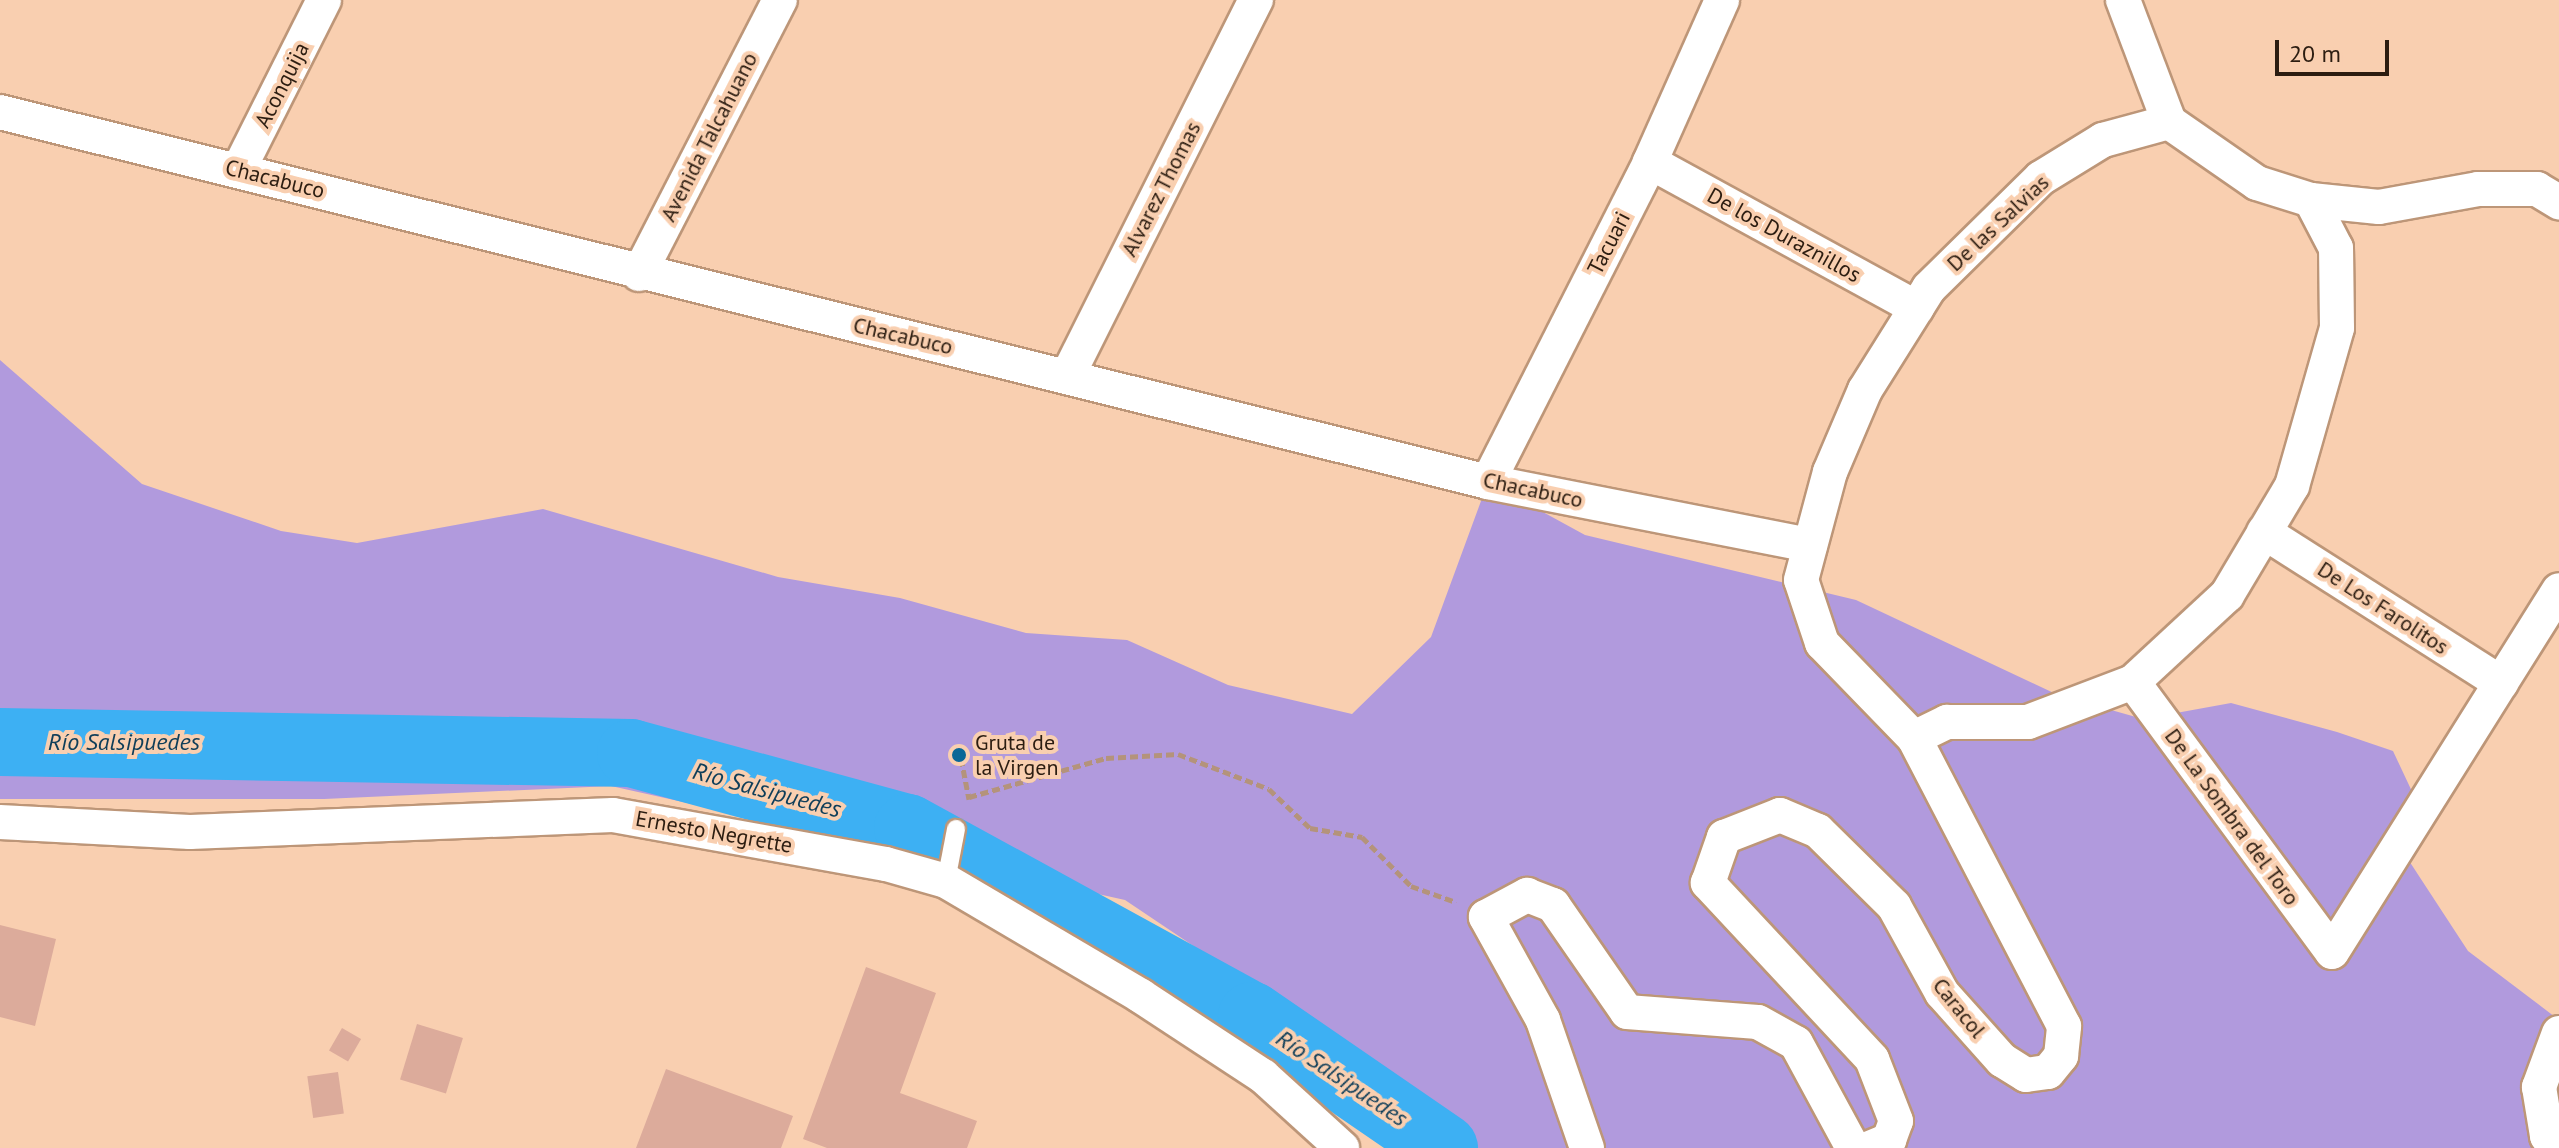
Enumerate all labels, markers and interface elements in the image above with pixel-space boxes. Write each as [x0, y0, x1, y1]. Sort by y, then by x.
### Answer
scale bar [2279, 24, 2393, 74]
street label: Aconquija [249, 38, 315, 132]
text: 20 m [2289, 38, 2341, 69]
street label: Avenida Talcahuano [655, 48, 763, 226]
street label: Alvarez Thomas [1115, 117, 1207, 261]
street label: Chacabuco [223, 154, 327, 204]
street label: De las Salvias [1942, 169, 2054, 277]
street label: De los Duraznillos [1703, 182, 1865, 288]
street label: Tacuari [1582, 207, 1636, 279]
street label: Chacabuco [851, 312, 955, 360]
street label: Chacabuco [1481, 467, 1585, 513]
street label: De Los Farolitos [2313, 556, 2453, 660]
street label: De La Sombra del Toro [2159, 723, 2305, 911]
water label: Río Salsipuedes [48, 728, 200, 756]
place label: Gruta de la Virgen [975, 729, 1059, 780]
marker: Gruta de la Virgen [950, 746, 968, 764]
water label: Río Salsipuedes [690, 756, 844, 824]
street label: Ernesto Negrette [634, 805, 794, 859]
street label: Caracol [1927, 973, 1991, 1043]
water label: Río Salsipuedes [1271, 1023, 1413, 1133]

